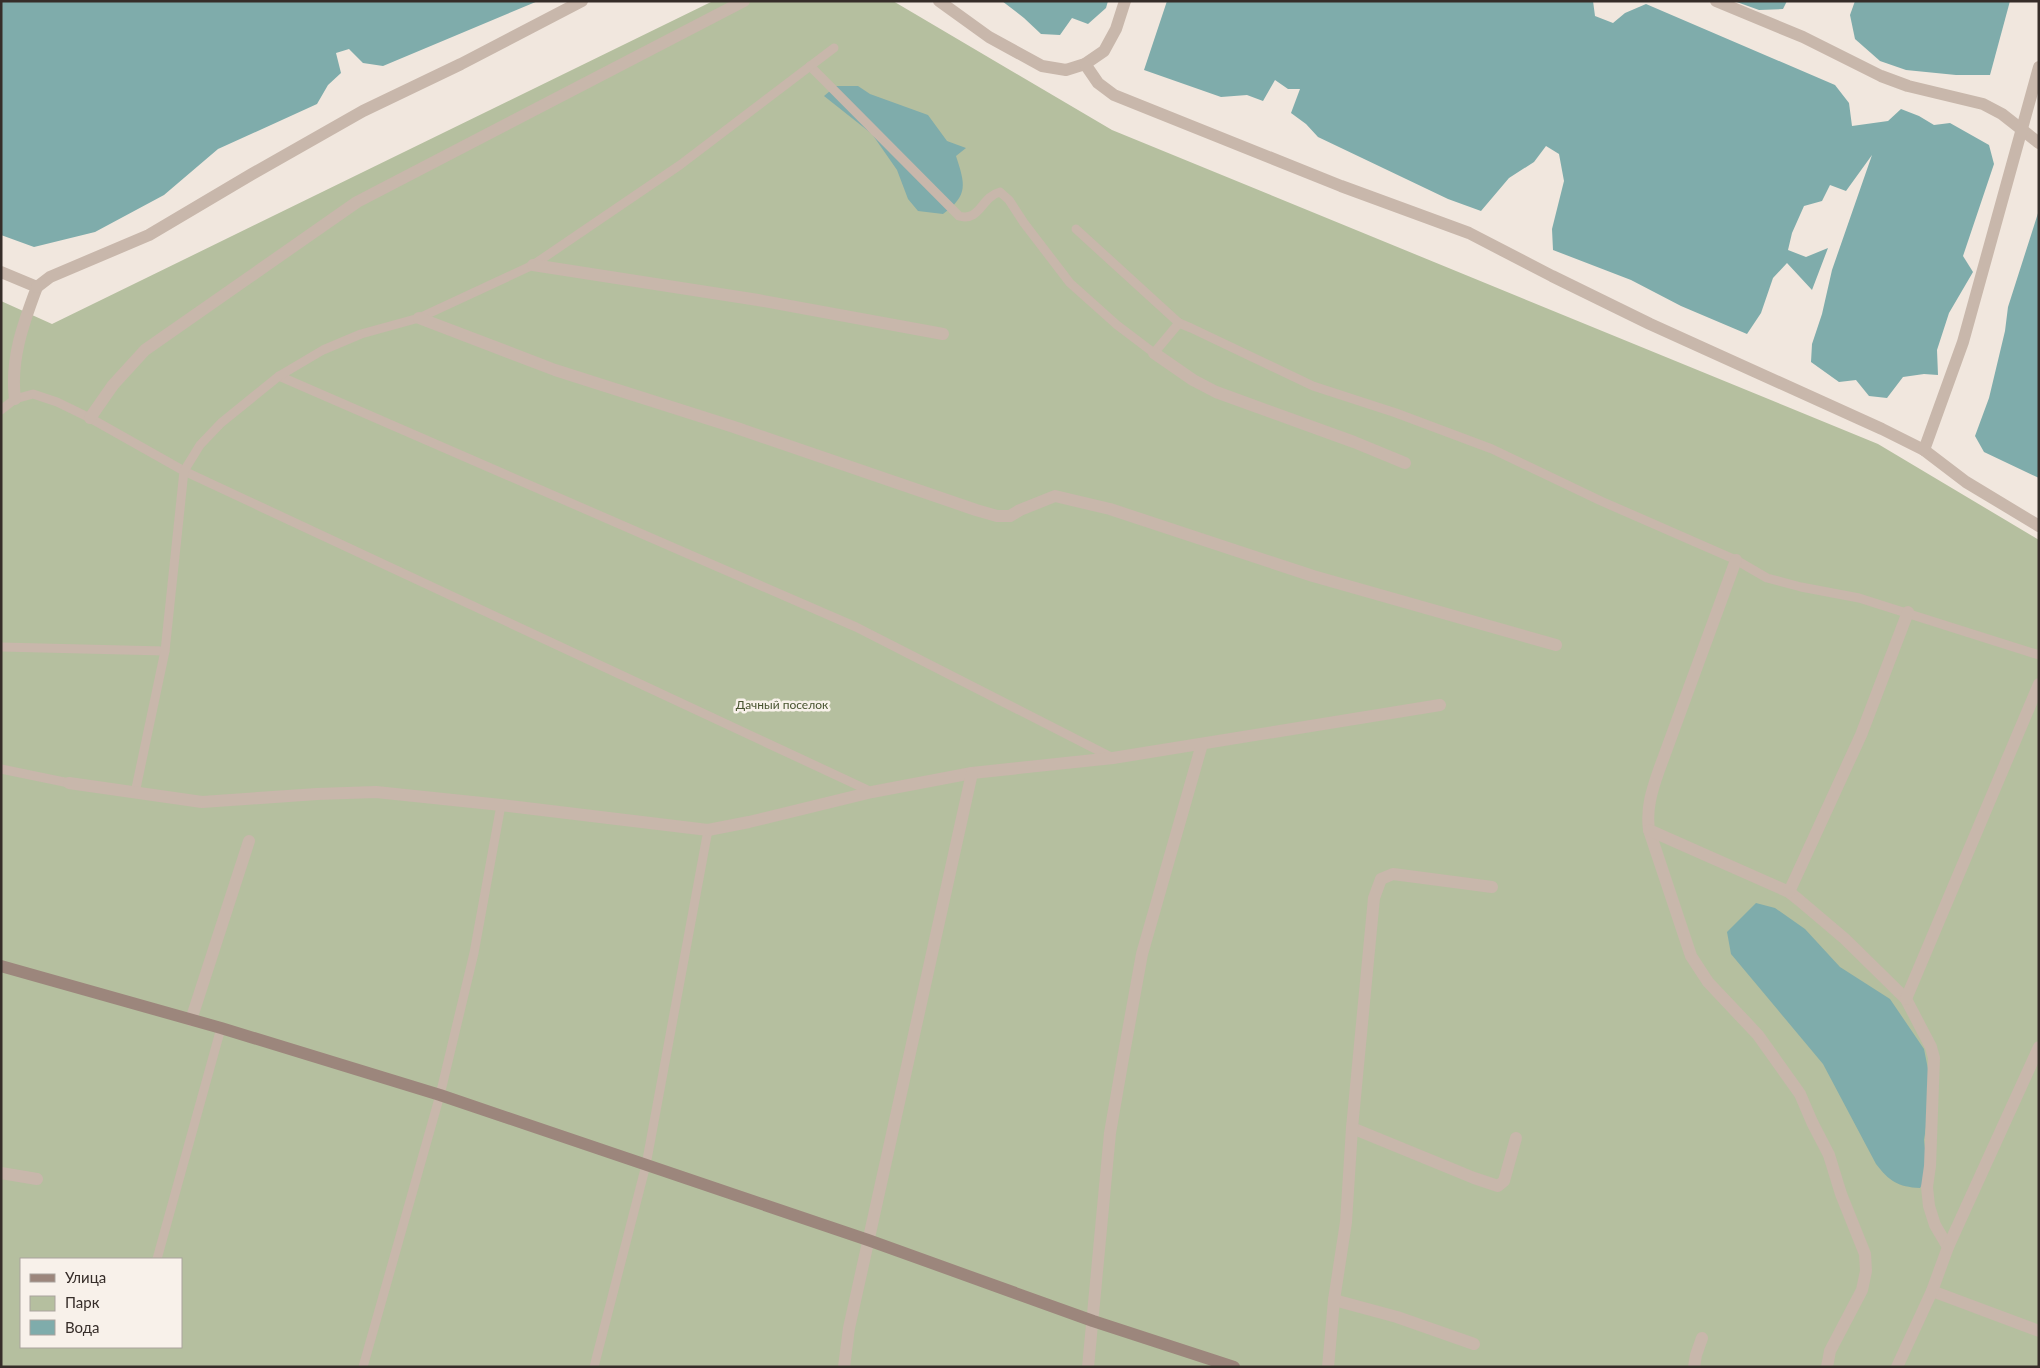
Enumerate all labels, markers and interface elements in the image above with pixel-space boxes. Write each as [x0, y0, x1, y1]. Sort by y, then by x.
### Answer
park label: Дачный поселок [736, 697, 829, 712]
legend [20, 1258, 182, 1348]
text: Улица [65, 1268, 106, 1286]
text: Парк [65, 1293, 100, 1311]
text: Вода [65, 1318, 100, 1336]

